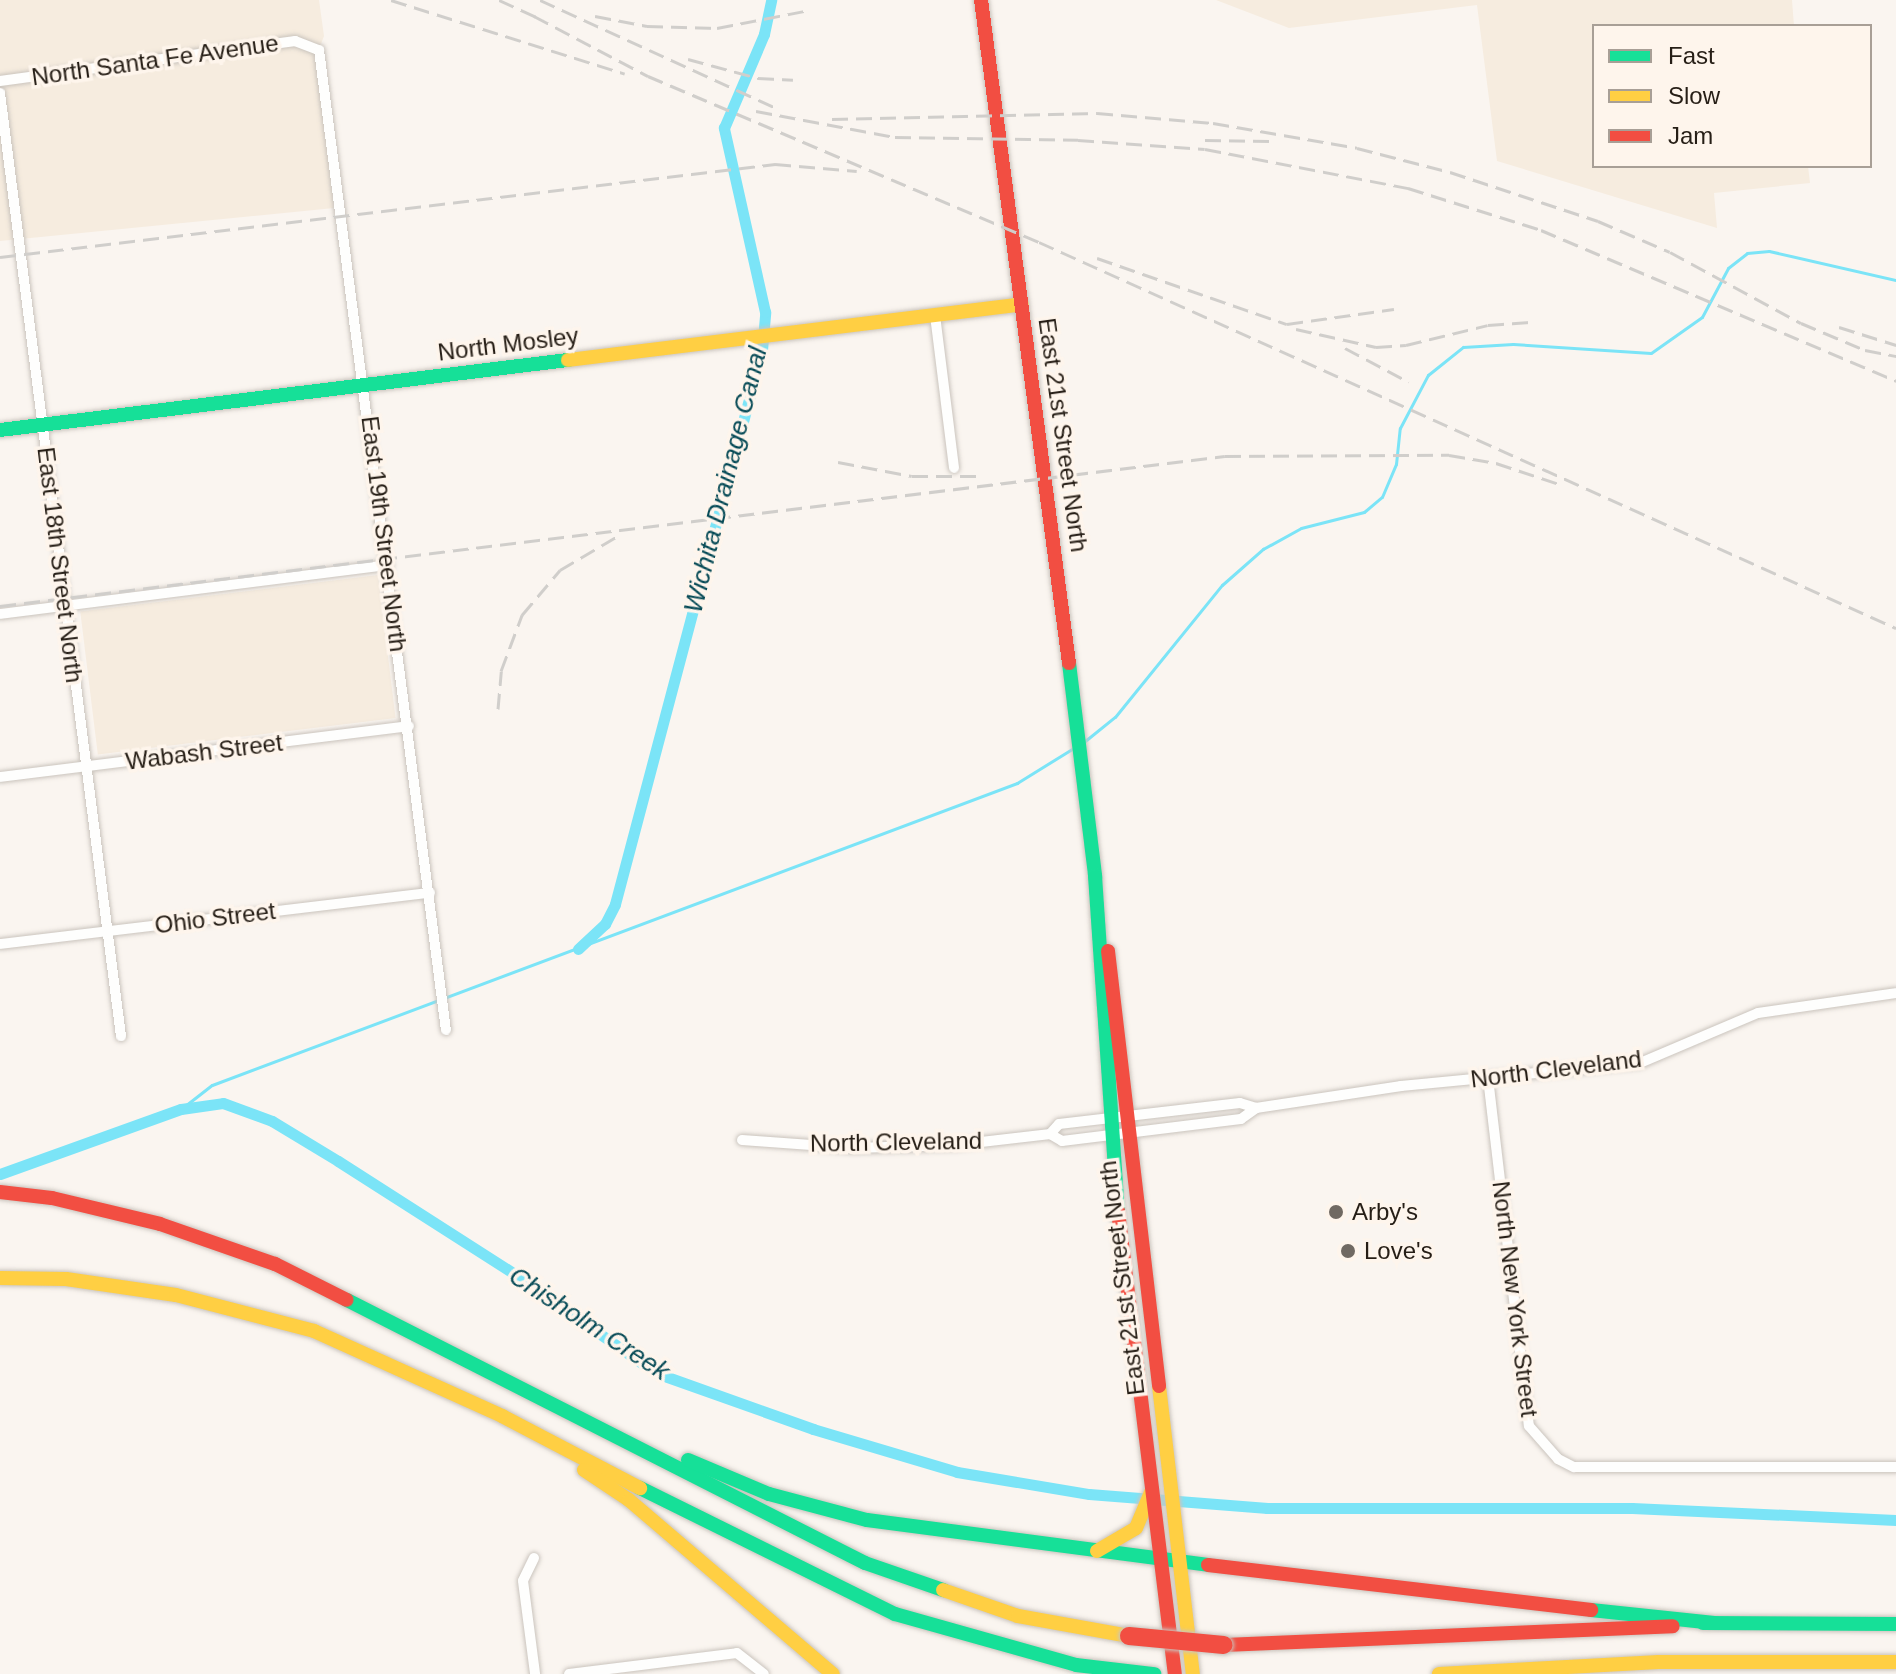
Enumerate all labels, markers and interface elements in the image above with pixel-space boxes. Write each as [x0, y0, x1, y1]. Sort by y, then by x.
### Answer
legend [1592, 24, 1872, 168]
street label: North Santa Fe Avenue [29, 28, 281, 92]
text: Fast [1668, 42, 1715, 69]
text: Slow [1668, 82, 1720, 109]
text: Jam [1668, 122, 1713, 149]
street label: East 21st Street North [1032, 316, 1094, 554]
street label: North Mosley [436, 321, 580, 367]
water label: Wichita Drainage Canal [678, 344, 774, 616]
street label: East 19th Street North [355, 414, 413, 654]
street label: East 18th Street North [31, 445, 89, 685]
street label: Wabash Street [124, 728, 284, 776]
street label: Ohio Street [153, 896, 277, 940]
street label: North Cleveland [1469, 1044, 1643, 1094]
street label: North Cleveland [810, 1126, 982, 1158]
street label: East 21st Street North [1093, 1159, 1151, 1397]
street label: North New York Street [1486, 1179, 1544, 1419]
place label: Arby's [1352, 1198, 1418, 1226]
marker: Arby's [1327, 1203, 1345, 1221]
place label: Love's [1364, 1237, 1433, 1265]
marker: Love's [1339, 1242, 1357, 1260]
water label: Chisholm Creek [503, 1261, 675, 1387]

